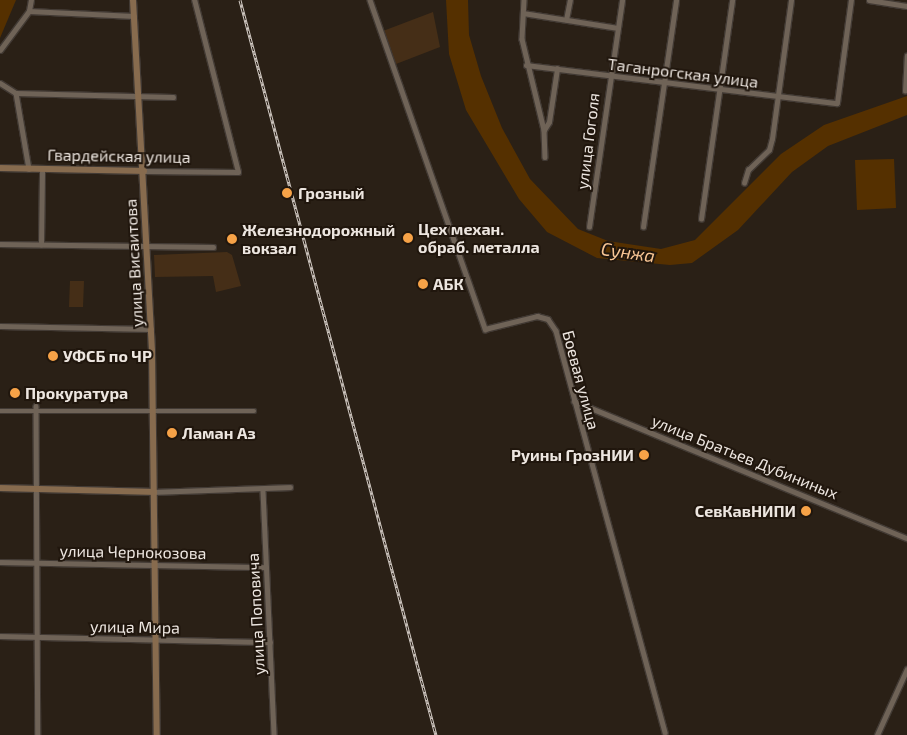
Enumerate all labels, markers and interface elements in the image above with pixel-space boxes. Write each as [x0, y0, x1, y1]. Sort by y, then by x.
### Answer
street label: Таганрогская улица [607, 54, 759, 92]
street label: улица Гоголя [573, 92, 603, 190]
street label: Гвардейская улица [47, 145, 191, 167]
place label: Грозный [298, 183, 365, 203]
marker: Грозный [280, 186, 294, 200]
street label: улица Висаитова [121, 198, 147, 328]
place label: Цех механ. обраб. металла [418, 219, 540, 257]
place label: Железнодорожный вокзал [242, 220, 395, 258]
marker: Цех механ. обраб. металла [402, 232, 414, 244]
marker: Железнодорожный вокзал [226, 233, 238, 245]
water label: Сунжа [600, 238, 656, 266]
place label: АБК [433, 274, 464, 294]
marker: АБК [417, 278, 429, 290]
street label: Боевая улица [559, 328, 603, 432]
place label: УФСБ по ЧР [63, 346, 152, 366]
marker: УФСБ по ЧР [47, 350, 59, 362]
place label: Прокуратура [25, 383, 128, 403]
marker: Прокуратура [9, 387, 21, 399]
street label: улица Братьев Дубининых [649, 411, 841, 503]
place label: Ламан Аз [182, 423, 256, 443]
marker: Ламан Аз [166, 427, 178, 439]
place label: Руины ГрозНИИ [511, 445, 634, 465]
marker: Руины ГрозНИИ [638, 449, 650, 461]
place label: СевКавНИПИ [695, 501, 796, 521]
marker: СевКавНИПИ [800, 505, 812, 517]
street label: улица Чернокозова [59, 541, 207, 563]
street label: улица Поповича [243, 553, 269, 675]
street label: улица Мира [90, 617, 180, 637]

